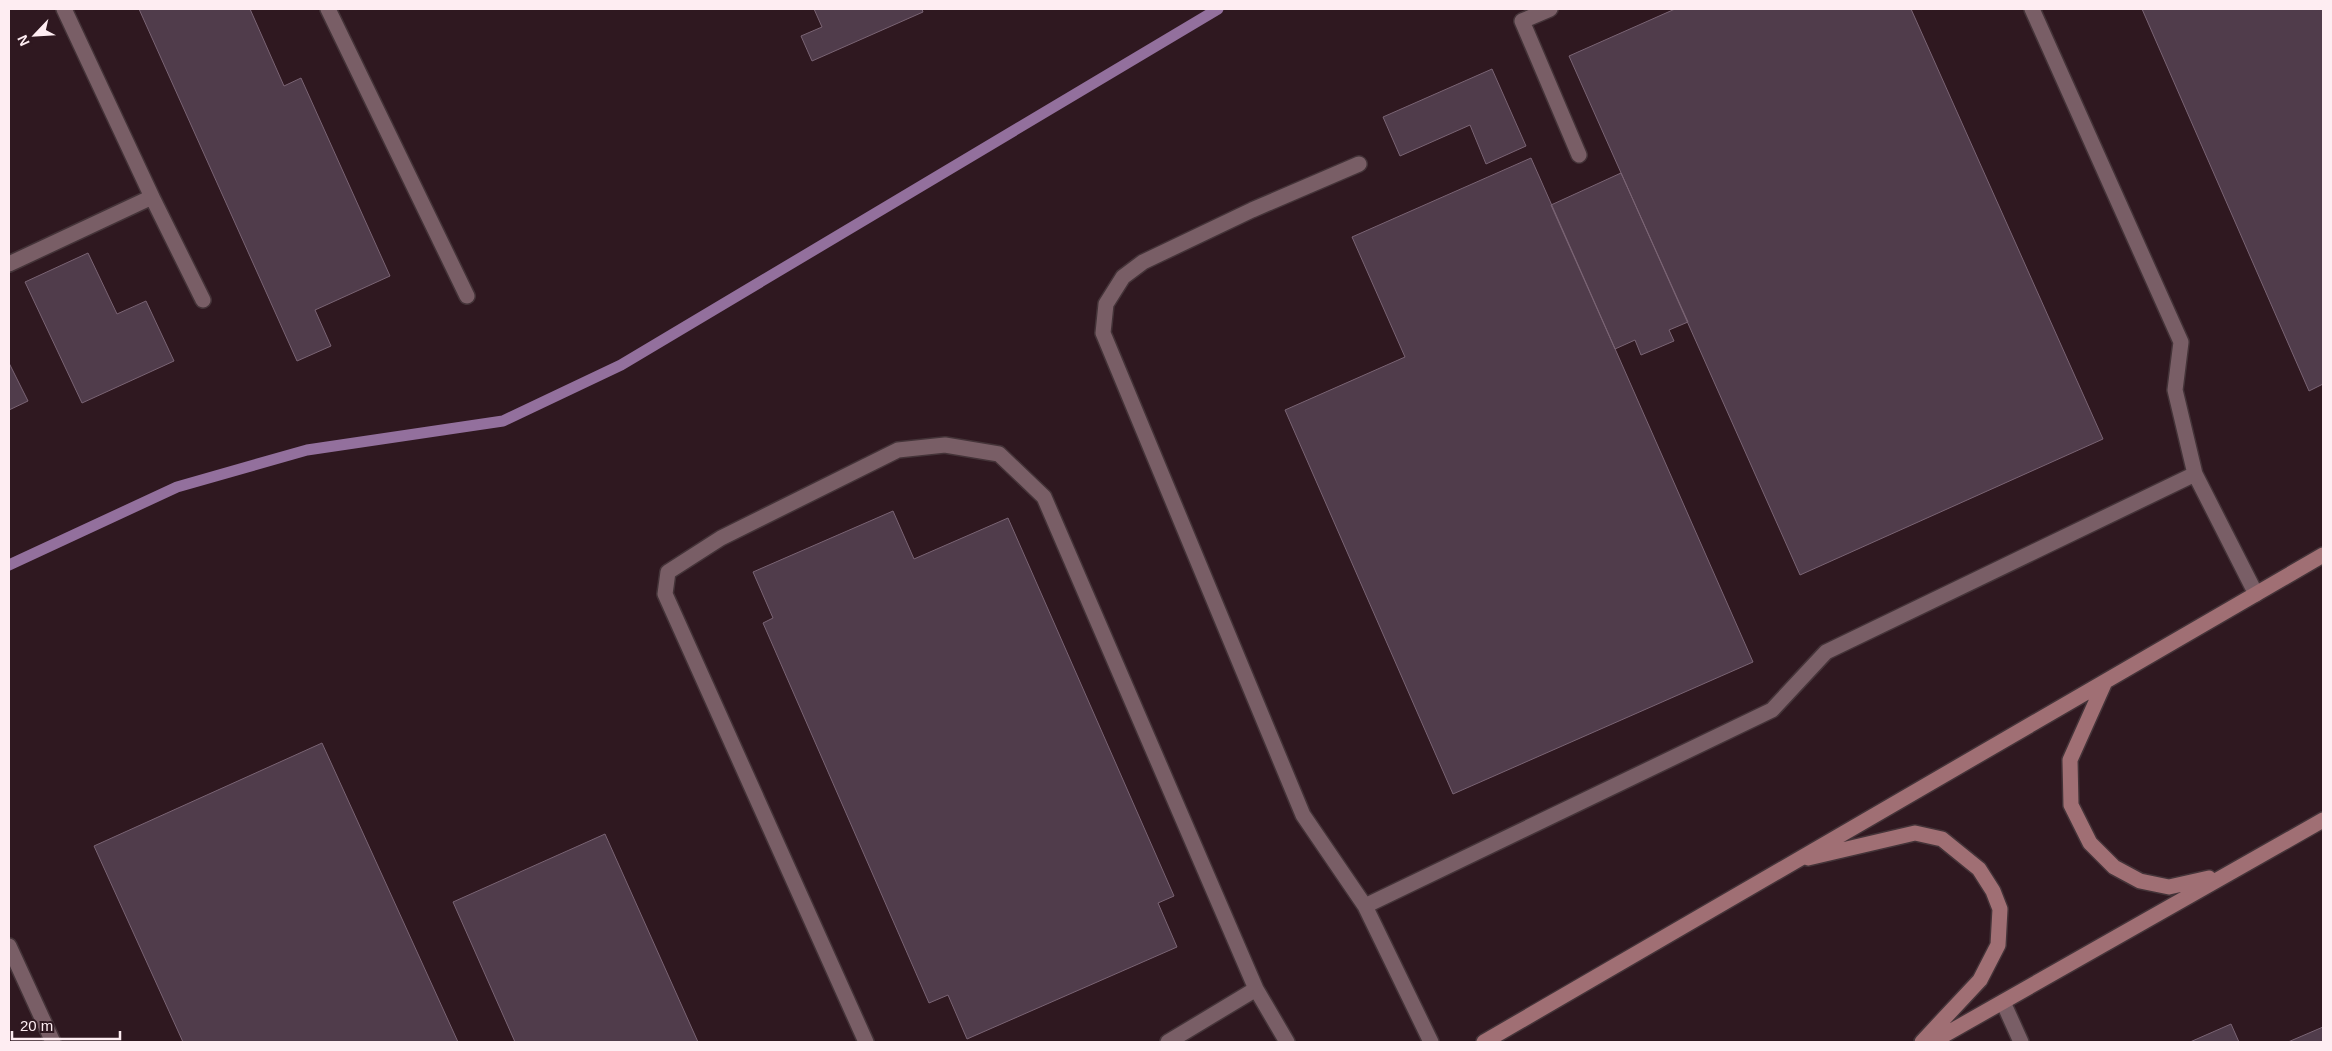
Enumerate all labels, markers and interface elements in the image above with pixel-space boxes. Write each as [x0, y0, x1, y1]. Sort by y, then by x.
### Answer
north arrow [10, 10, 60, 60]
text: N [14, 33, 33, 48]
scale bar [12, 1008, 120, 1040]
text: 20 m [20, 1017, 53, 1034]

